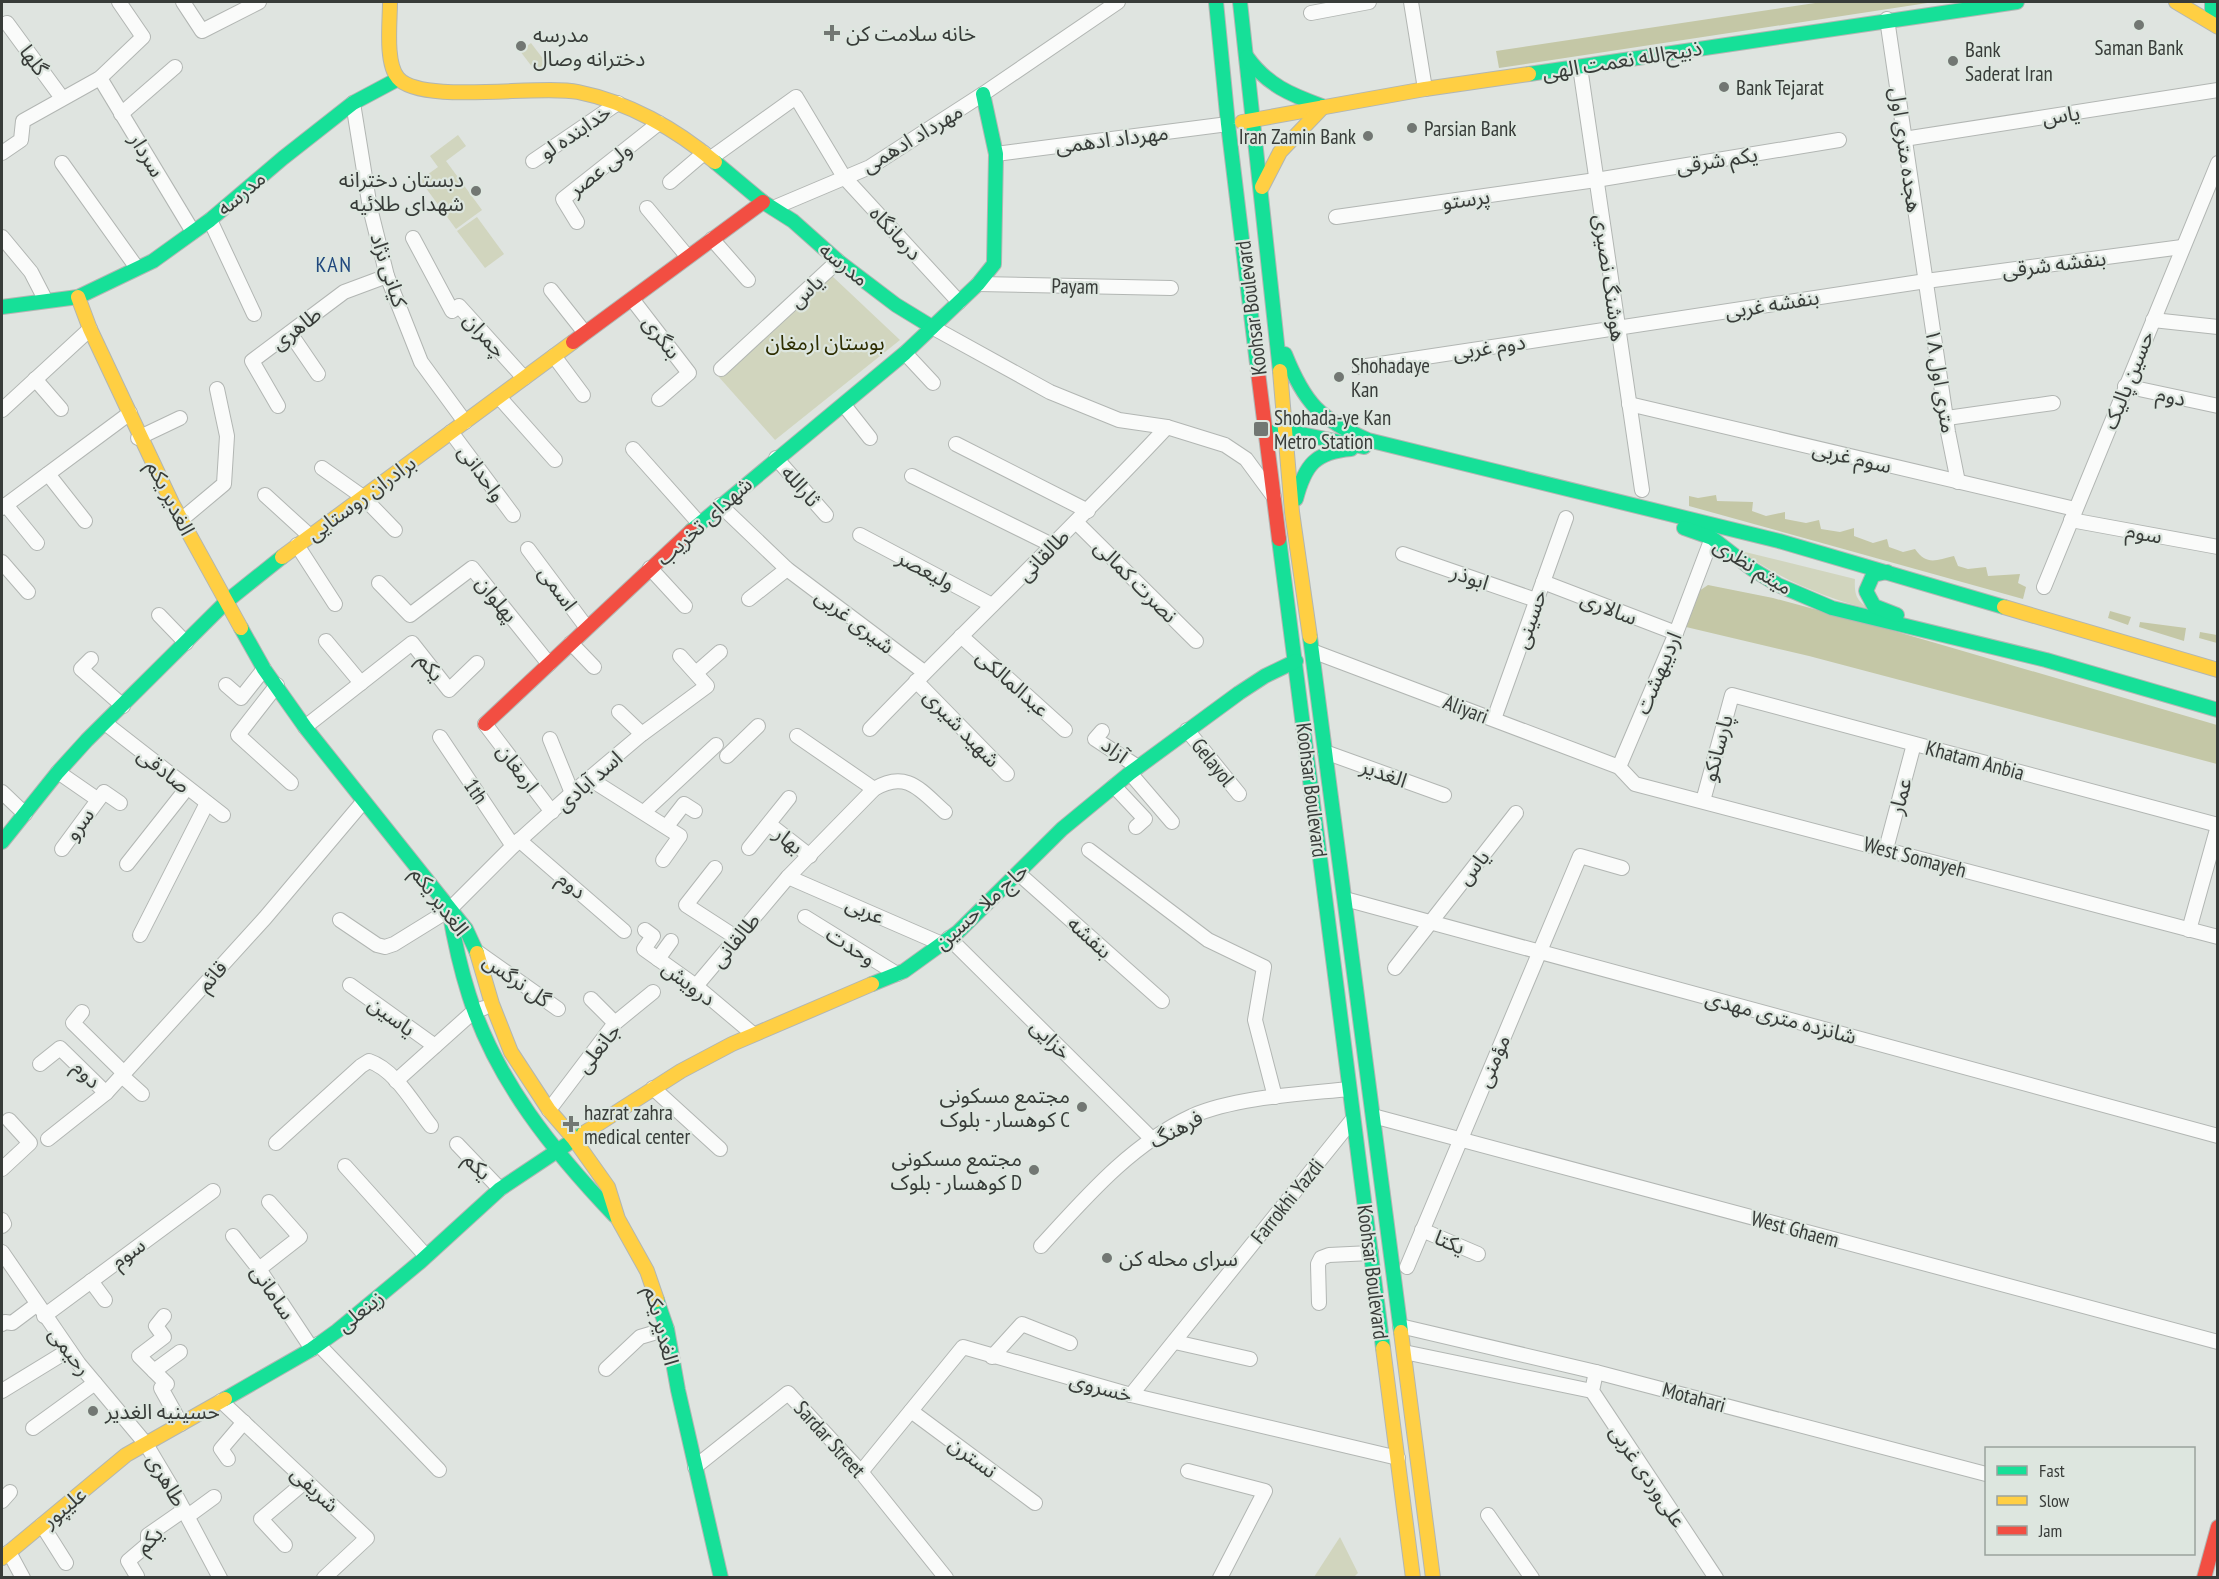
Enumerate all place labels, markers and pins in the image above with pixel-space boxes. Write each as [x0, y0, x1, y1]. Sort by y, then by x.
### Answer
marker: Saman Bank [2132, 18, 2146, 32]
place label: خانه سلامت کن [846, 20, 976, 47]
place label: مدرسه دخترانه وصال [533, 21, 645, 72]
marker: خانه سلامت کن [823, 24, 841, 42]
place label: Saman Bank [2095, 34, 2183, 61]
place label: Bank Saderat Iran [1965, 36, 2053, 87]
marker: مدرسه دخترانه وصال [514, 39, 528, 53]
marker: Bank Saderat Iran [1946, 54, 1960, 68]
place label: Bank Tejarat [1736, 74, 1824, 101]
marker: Bank Tejarat [1717, 80, 1731, 94]
place label: Parsian Bank [1424, 115, 1516, 142]
marker: Parsian Bank [1405, 121, 1419, 135]
place label: Iran Zamin Bank [1239, 123, 1356, 150]
marker: Iran Zamin Bank [1361, 129, 1375, 143]
place label: دبستان دخترانه شهدای طلائیه [339, 166, 464, 217]
marker: دبستان دخترانه شهدای طلائیه [469, 184, 483, 198]
place label: Shohadaye Kan [1351, 352, 1430, 403]
marker: Shohadaye Kan [1332, 370, 1346, 384]
place label: Shohada-ye Kan Metro Station [1274, 404, 1391, 455]
marker: Shohada-ye Kan Metro Station [1252, 420, 1270, 438]
place label: مجتمع مسکونی کوهسار - بلوک C [939, 1082, 1070, 1133]
place label: hazrat zahra medical center [584, 1099, 691, 1150]
marker: مجتمع مسکونی کوهسار - بلوک C [1075, 1100, 1089, 1114]
marker: hazrat zahra medical center [562, 1115, 580, 1133]
place label: مجتمع مسکونی کوهسار - بلوک D [891, 1145, 1022, 1196]
marker: مجتمع مسکونی کوهسار - بلوک D [1027, 1163, 1041, 1177]
place label: سرای محله کن [1119, 1245, 1238, 1272]
marker: سرای محله کن [1100, 1251, 1114, 1265]
place label: حسینیه الغدیر [104, 1398, 220, 1425]
marker: حسینیه الغدیر [86, 1404, 100, 1418]

